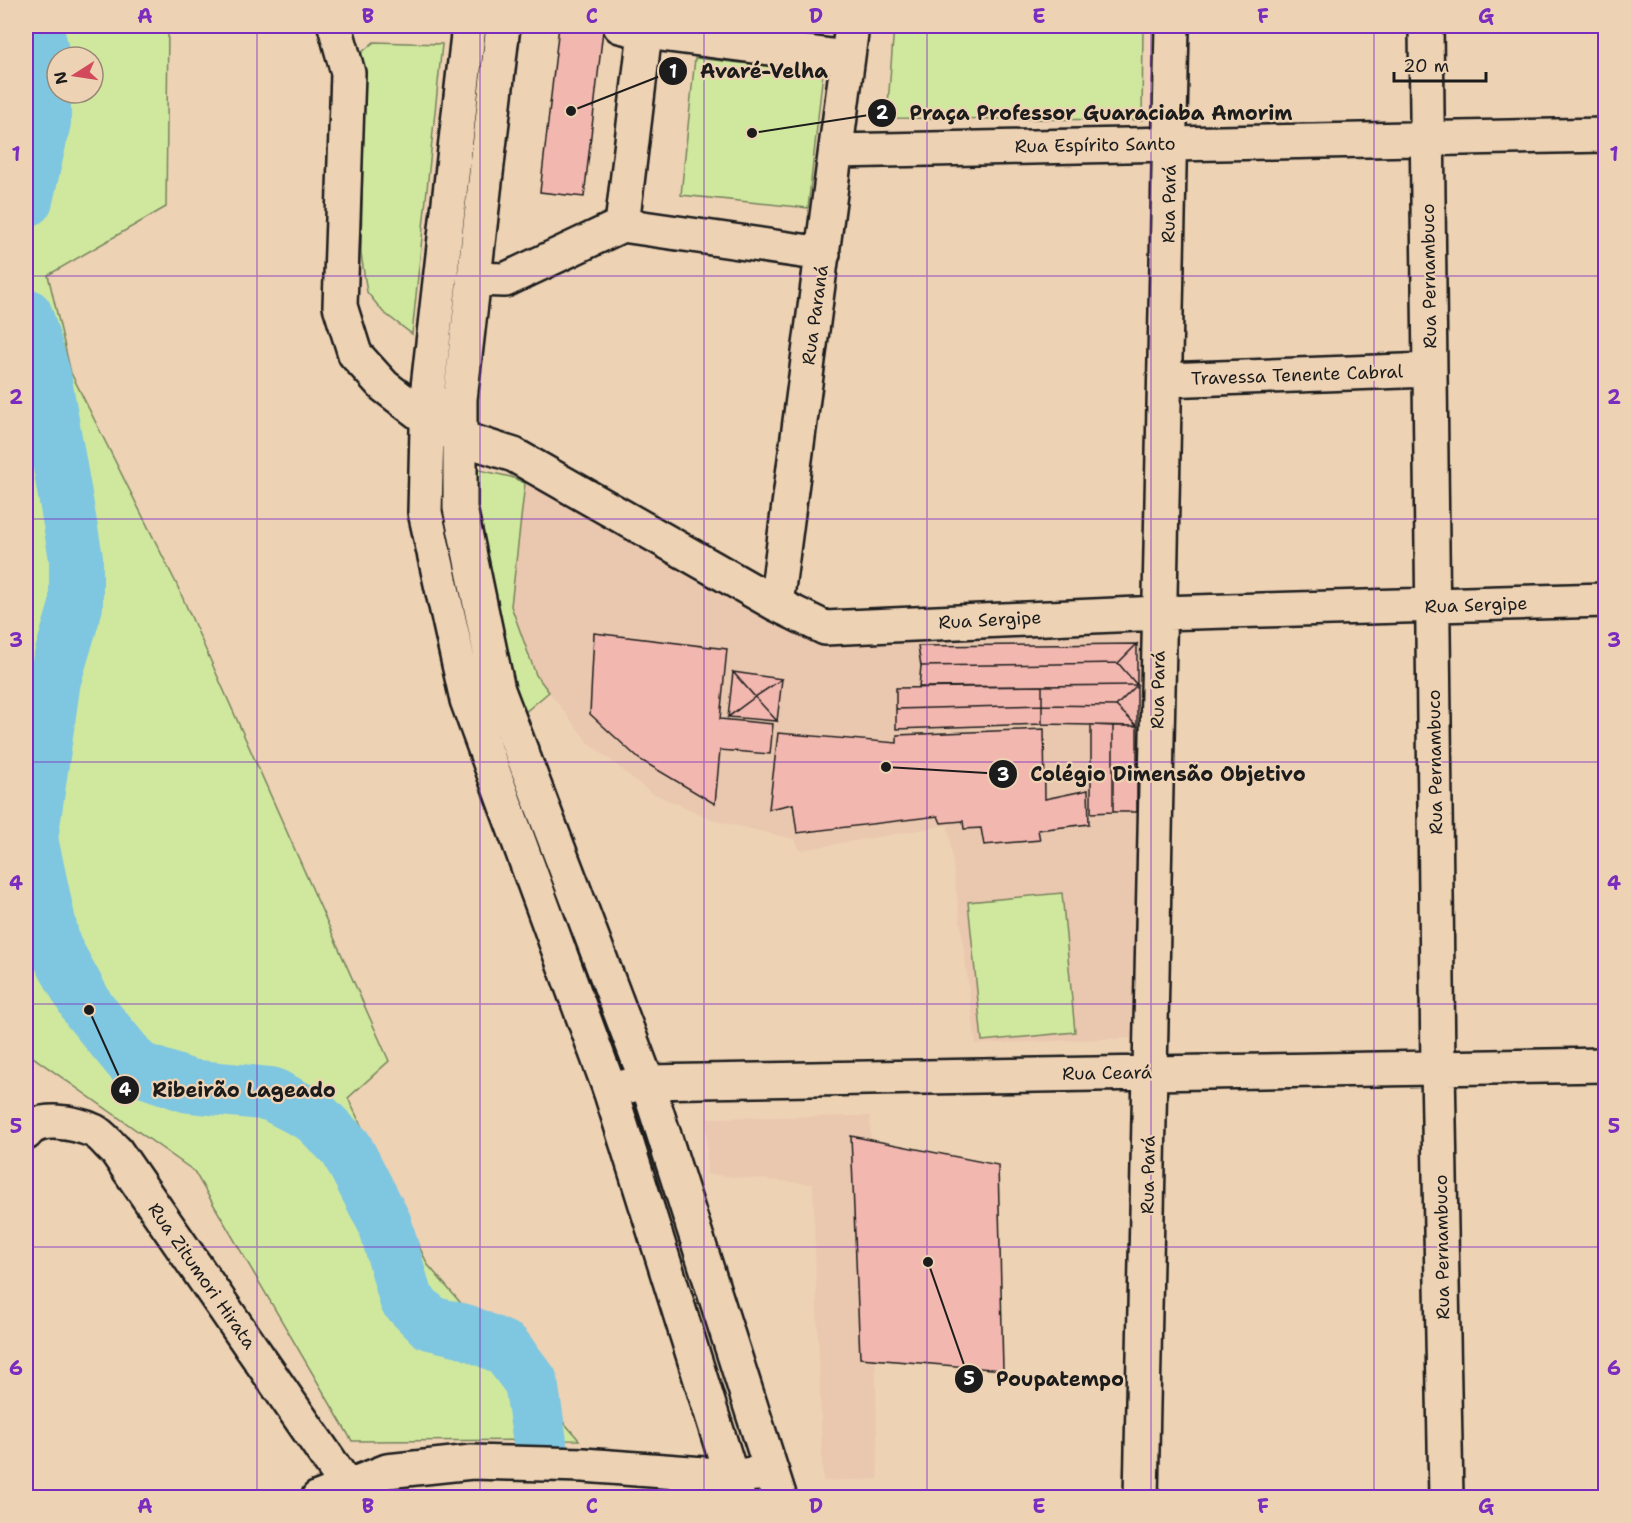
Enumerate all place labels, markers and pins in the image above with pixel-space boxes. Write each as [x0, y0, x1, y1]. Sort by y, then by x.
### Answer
callout: Avaré-Velha [658, 52, 840, 90]
callout: Praça Professor Guaraciaba Amorim [867, 94, 1304, 132]
callout: Colégio Dimensão Objetivo [988, 755, 1317, 793]
callout: Ribeirão Lageado [110, 1071, 348, 1109]
callout: Poupatempo [954, 1360, 1136, 1398]

